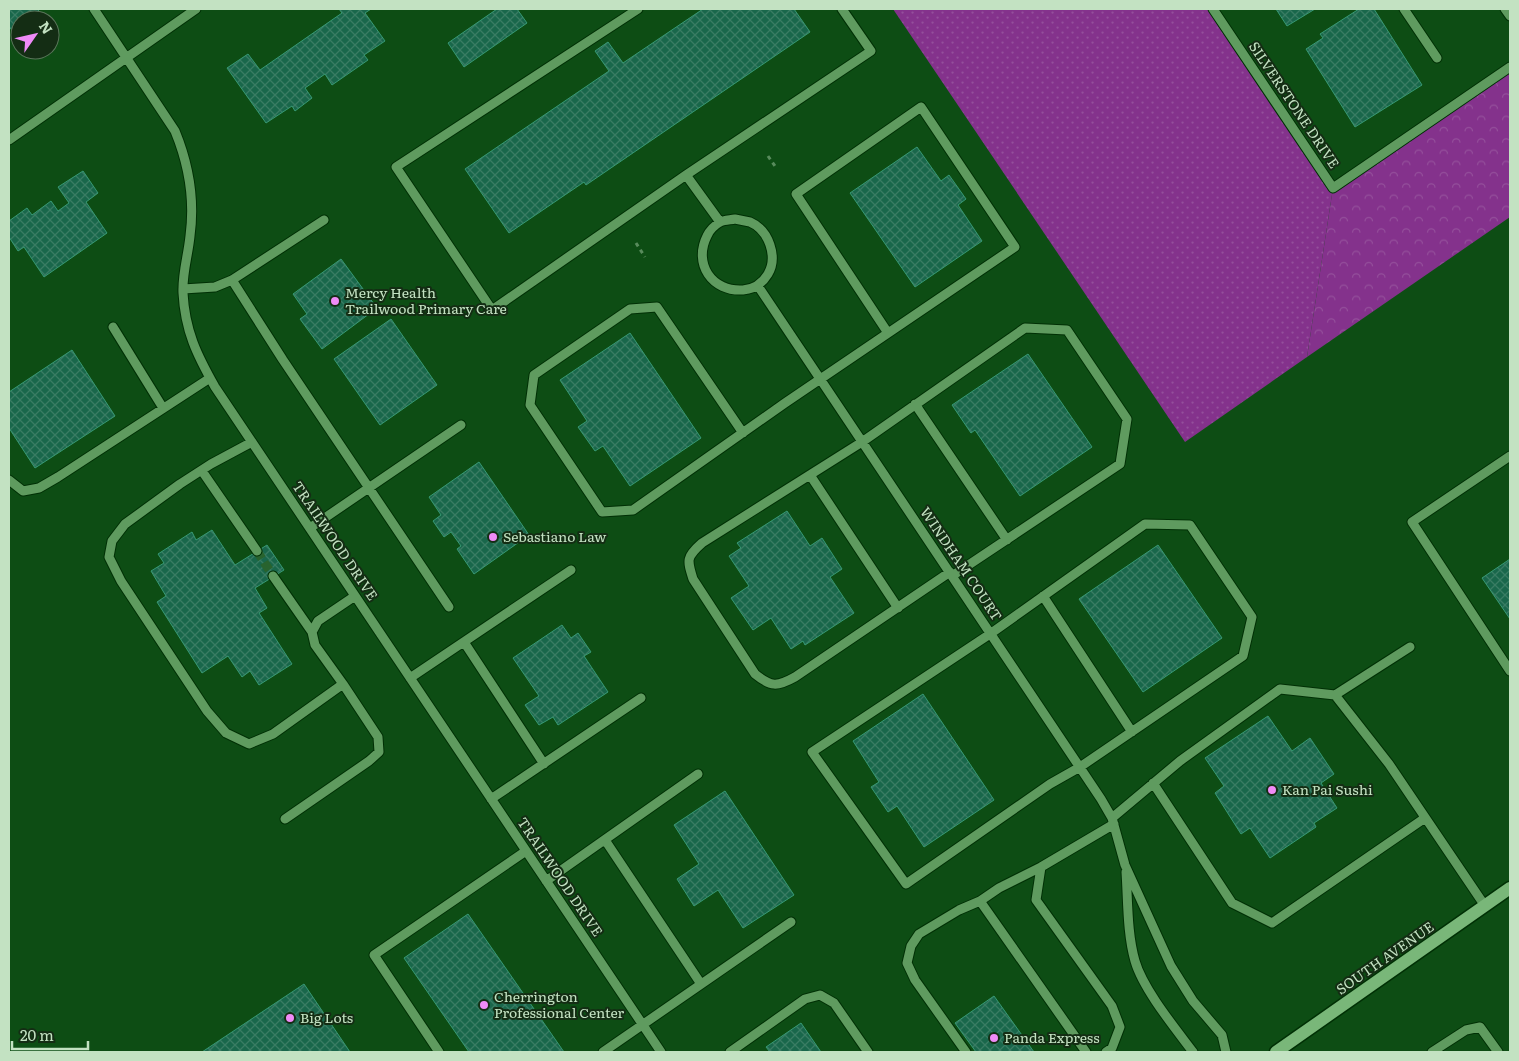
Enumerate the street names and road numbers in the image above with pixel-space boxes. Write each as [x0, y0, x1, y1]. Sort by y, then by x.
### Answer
street label: SILVERSTONE DRIVE [1245, 37, 1345, 172]
street label: TRAILWOOD DRIVE [288, 477, 383, 604]
street label: WINDHAM COURT [916, 503, 1007, 624]
street label: TRAILWOOD DRIVE [513, 813, 608, 940]
street label: SOUTH AVENUE [1332, 916, 1437, 998]

